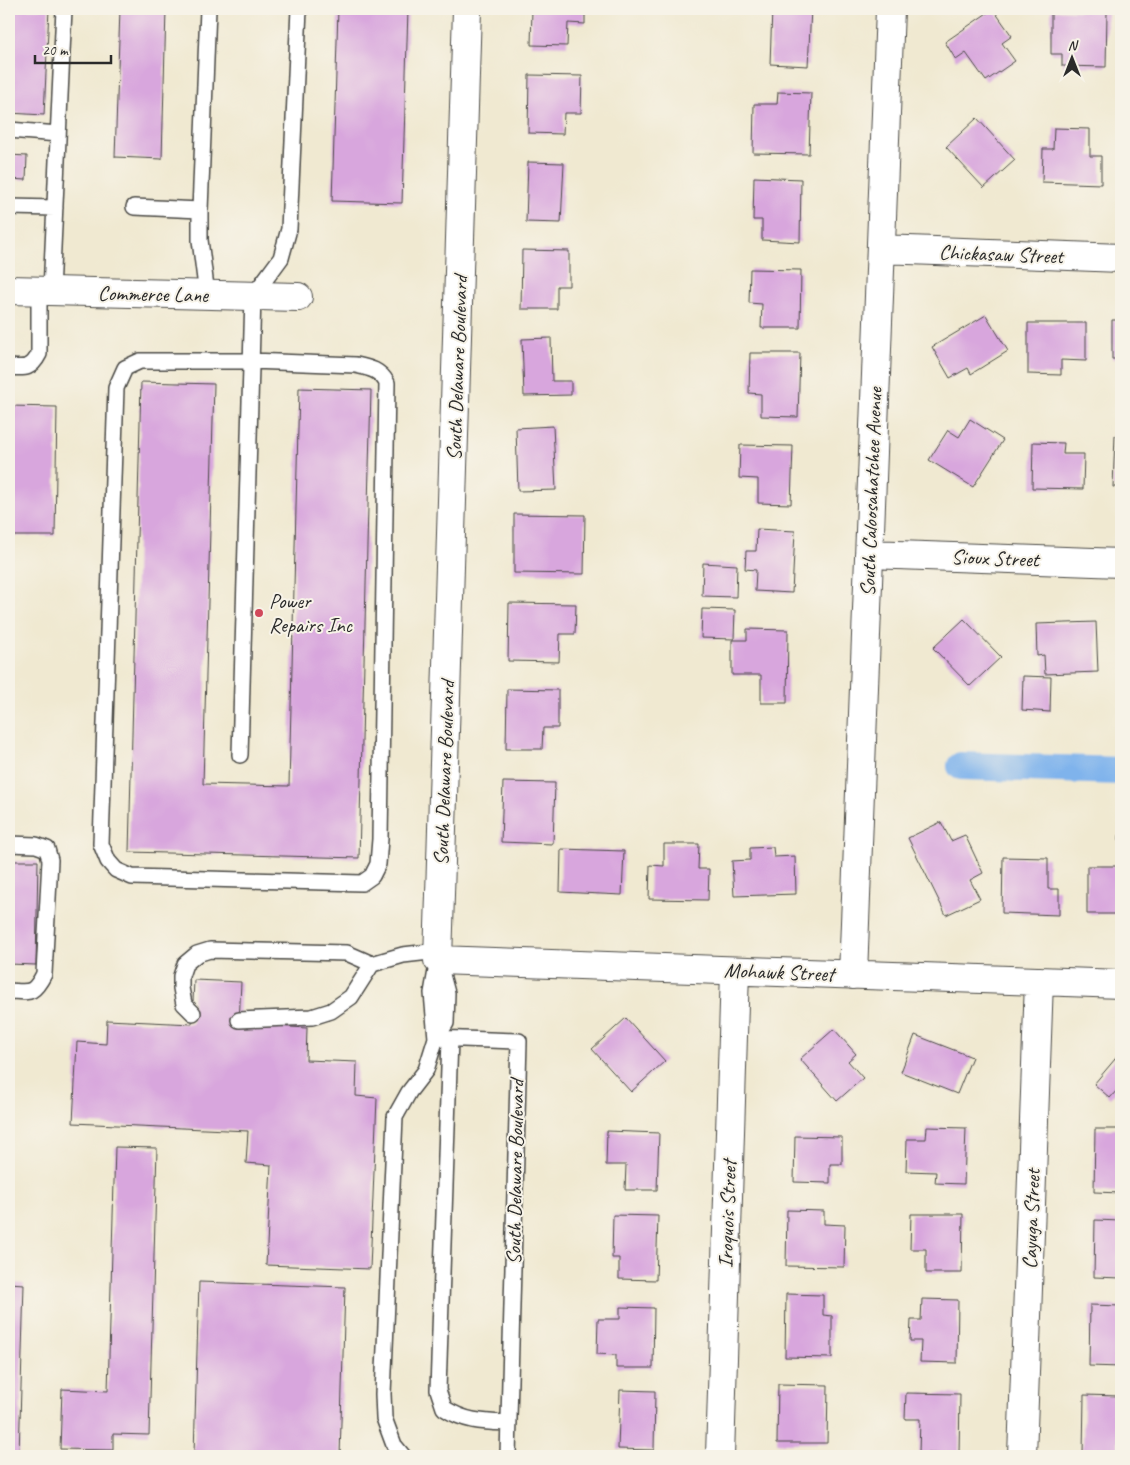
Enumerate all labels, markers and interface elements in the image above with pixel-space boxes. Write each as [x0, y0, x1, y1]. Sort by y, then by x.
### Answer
scale bar [35, 32, 111, 64]
north arrow [1048, 32, 1098, 82]
text: N [1068, 37, 1079, 54]
text: 20 m [42, 41, 69, 60]
street label: Chickasaw Street [939, 239, 1065, 269]
street label: South Delaware Boulevard [441, 272, 473, 461]
street label: Commerce Lane [98, 280, 209, 308]
street label: South Caloosahatchee Avenue [854, 386, 888, 597]
street label: Sioux Street [951, 543, 1041, 573]
place label: Power Repairs Inc [269, 588, 354, 638]
marker: Power Repairs Inc [253, 607, 265, 619]
street label: South Delaware Boulevard [428, 677, 460, 866]
street label: Mohawk Street [724, 957, 837, 987]
street label: South Delaware Boulevard [500, 1076, 530, 1265]
street label: Iroquois Street [712, 1156, 742, 1269]
street label: Cayuga Street [1016, 1167, 1046, 1269]

